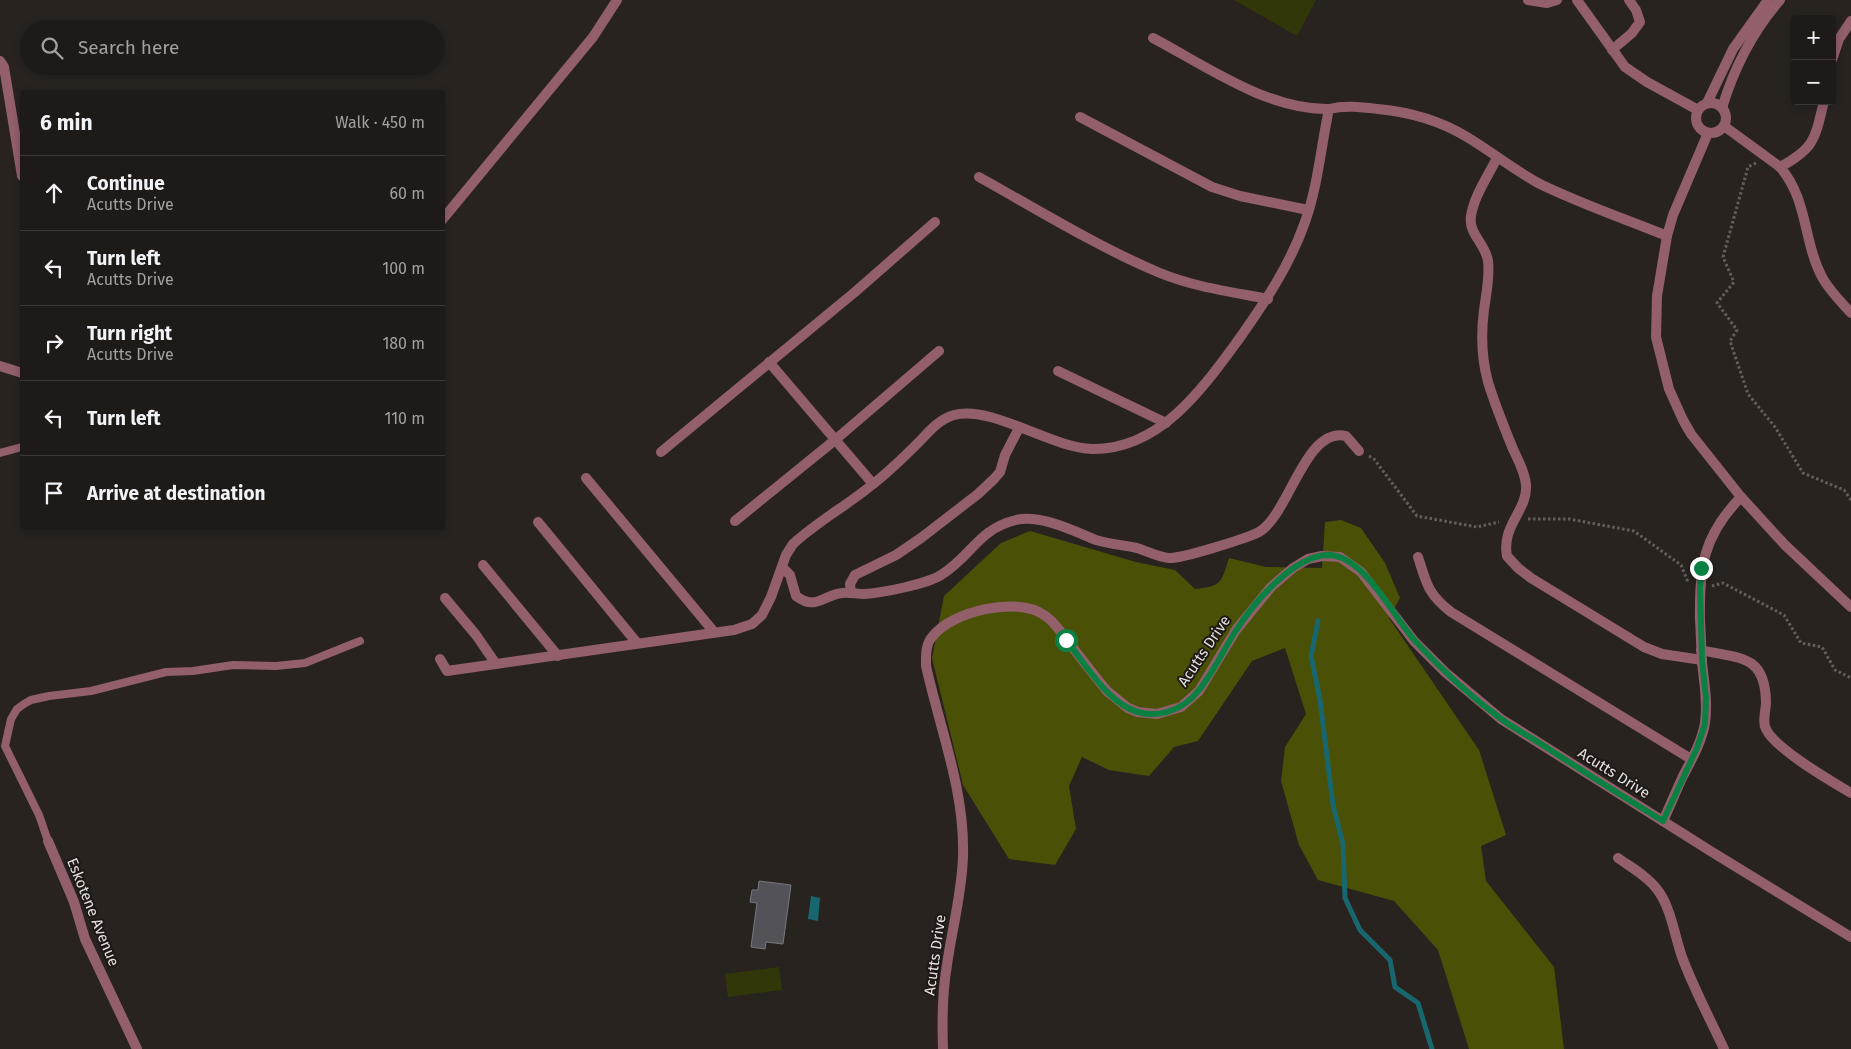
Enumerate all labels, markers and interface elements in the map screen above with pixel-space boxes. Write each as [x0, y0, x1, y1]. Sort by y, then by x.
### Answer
map controls [1791, 15, 1836, 105]
button: + [1791, 15, 1836, 60]
search box [20, 20, 445, 75]
icon: search [38, 34, 66, 62]
text: Search here [78, 36, 179, 59]
button: − [1791, 60, 1836, 105]
text: 6 min [40, 110, 93, 136]
text: Walk · 450 m [335, 113, 425, 132]
text: Continue [87, 172, 165, 195]
icon: ahead [40, 179, 68, 207]
text: 60 m [390, 184, 425, 203]
text: Acutts Drive [87, 195, 174, 214]
text: Turn left [87, 247, 161, 270]
icon: left [40, 254, 68, 282]
text: 100 m [382, 259, 425, 278]
text: Acutts Drive [87, 270, 174, 289]
text: Turn right [87, 322, 172, 345]
icon: right [40, 329, 68, 357]
text: 180 m [382, 334, 425, 353]
text: Acutts Drive [87, 345, 174, 364]
icon: left [40, 404, 68, 432]
text: Turn left [87, 407, 161, 430]
text: 110 m [384, 409, 425, 428]
icon: arrive [40, 479, 68, 507]
text: Arrive at destination [87, 482, 266, 505]
route end [1690, 557, 1713, 580]
street label: Acutts Drive [1174, 612, 1234, 690]
route start [1055, 629, 1078, 652]
street label: Acutts Drive [1575, 744, 1653, 802]
street label: Eskotene Avenue [63, 855, 123, 969]
street label: Acutts Drive [920, 913, 950, 997]

